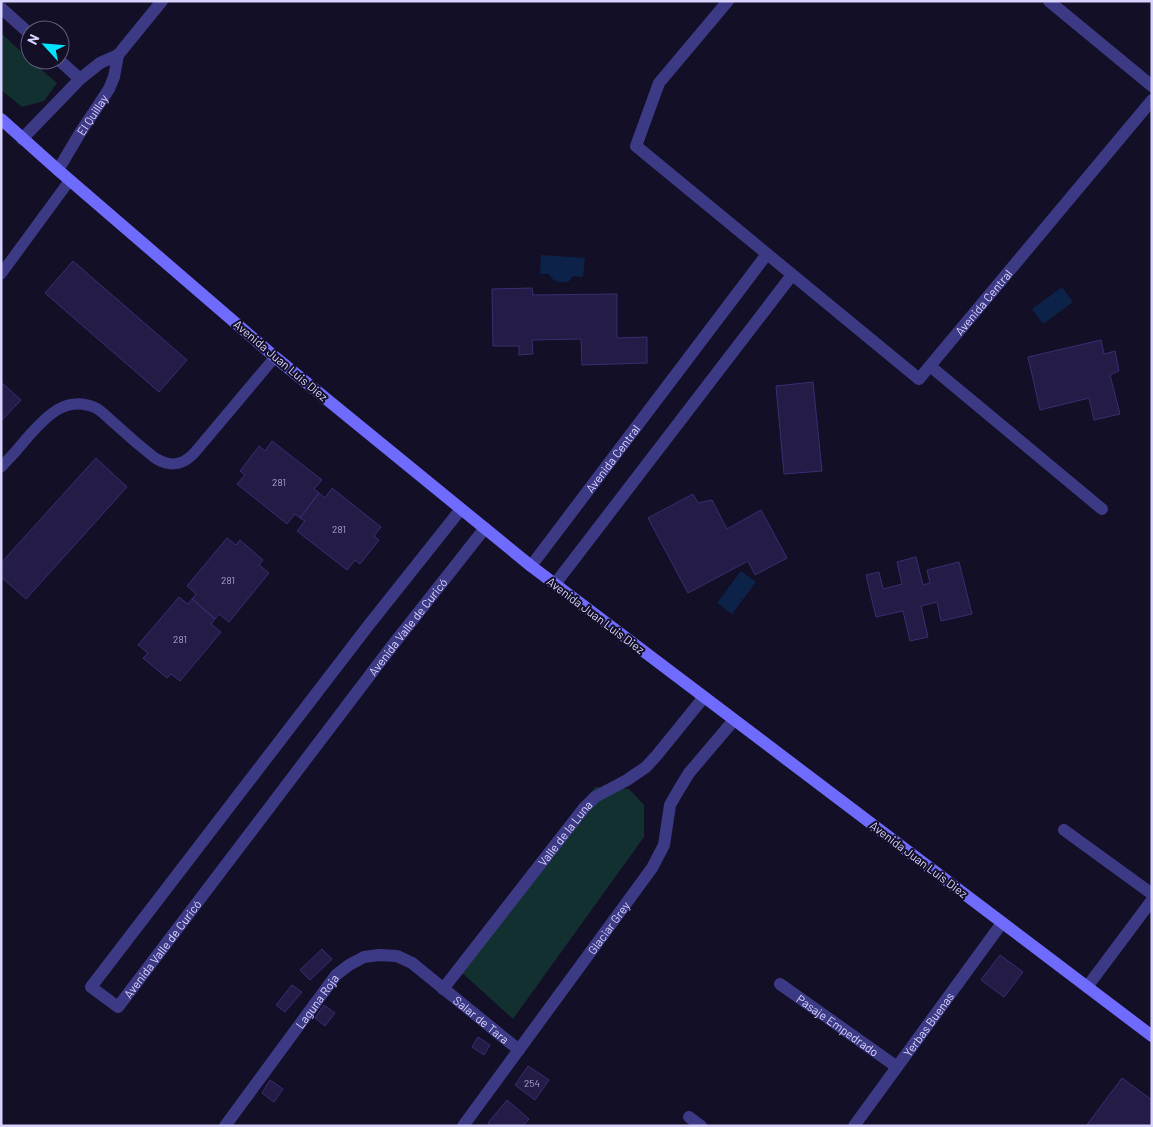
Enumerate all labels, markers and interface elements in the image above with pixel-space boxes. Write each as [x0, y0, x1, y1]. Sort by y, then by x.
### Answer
north arrow [20, 20, 70, 70]
text: N [23, 31, 43, 47]
street label: El Quillay [74, 91, 111, 138]
street label: Avenida Central [952, 266, 1015, 338]
street label: Avenida Juan Luis Diez [231, 317, 331, 403]
street label: Avenida Central [582, 422, 643, 495]
house number: 281 [272, 476, 286, 488]
house number: 281 [332, 523, 346, 535]
house number: 281 [221, 574, 235, 586]
street label: Avenida Juan Luis Diez [544, 574, 648, 656]
street label: Avenida Valle de Curicó [365, 575, 450, 678]
house number: 281 [173, 633, 187, 645]
street label: Valle de la Luna [535, 797, 595, 868]
street label: Avenida Juan Luis Diez [867, 818, 971, 900]
street label: Avenida Valle de Curicó [120, 897, 204, 1001]
street label: Glaciar Grey [584, 898, 633, 957]
street label: Laguna Roja [292, 971, 341, 1031]
street label: Yerbas Buenas [900, 989, 956, 1059]
street label: Pasaje Empedrado [794, 991, 882, 1059]
street label: Salar de Tara [451, 993, 512, 1046]
house number: 254 [524, 1077, 540, 1089]

